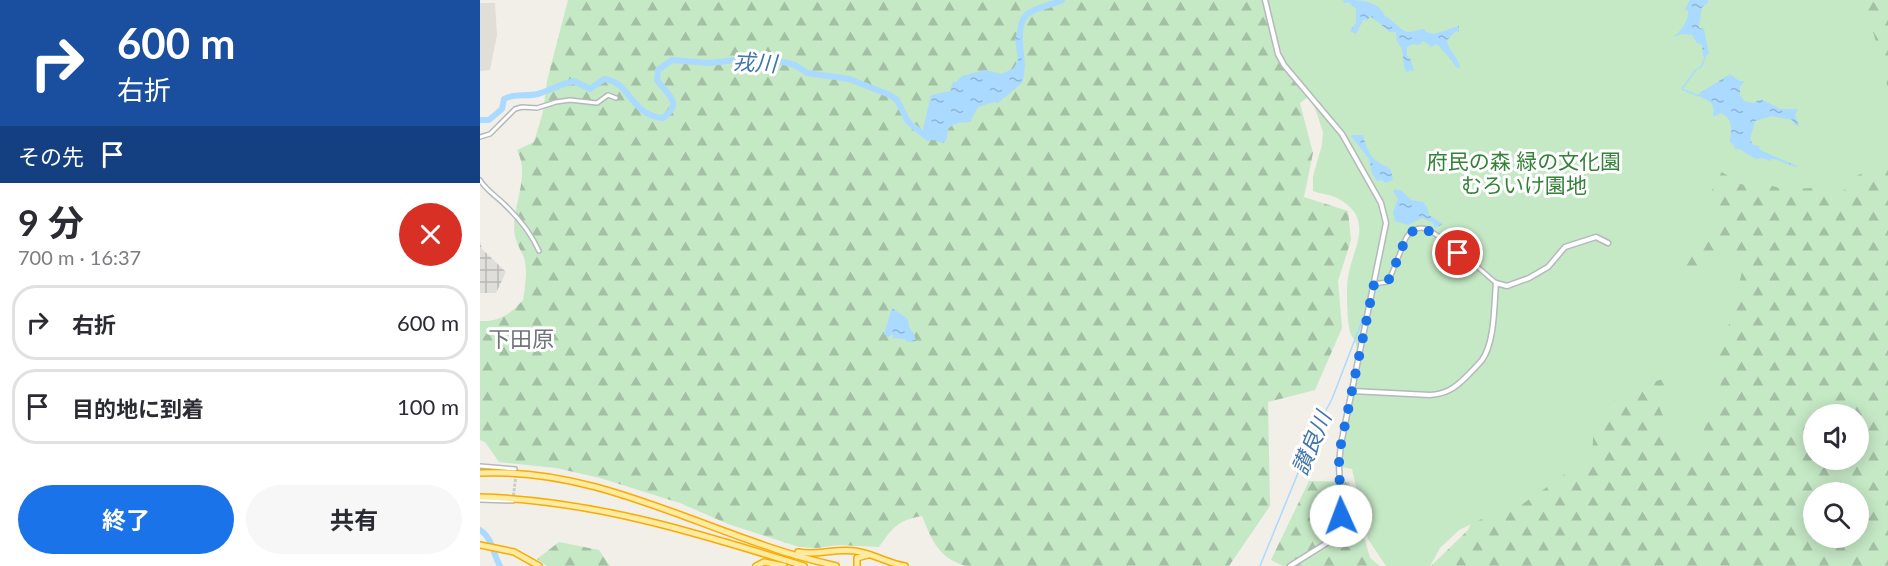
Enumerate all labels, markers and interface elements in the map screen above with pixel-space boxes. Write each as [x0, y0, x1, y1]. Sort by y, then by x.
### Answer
text: 600 m [117, 18, 235, 68]
icon: right [18, 24, 96, 102]
water label: 戎川 [732, 47, 780, 77]
text: 右折 [117, 73, 171, 106]
icon: arrive [96, 138, 129, 171]
text: その先 [18, 143, 84, 170]
park label: 府民の森 緑の文化園 むろいけ園地 [1427, 148, 1621, 197]
text: 9 分 [18, 200, 84, 244]
button: close [399, 203, 462, 266]
pin [1432, 227, 1483, 278]
icon: arrive [1441, 236, 1474, 269]
text: 700 m · 16:37 [18, 245, 141, 269]
icon: right [21, 306, 54, 339]
text: 600 m [397, 309, 459, 336]
text: 右折 [72, 311, 116, 338]
district label: 下田原 [488, 325, 554, 352]
icon: arrive [21, 390, 54, 423]
text: 100 m [397, 393, 459, 420]
text: 目的地に到着 [72, 395, 204, 422]
map controls [1803, 404, 1869, 548]
button: sound [1803, 404, 1869, 470]
water label: 讃良川 [1286, 406, 1337, 479]
button: search [1803, 482, 1869, 548]
position arrow [1309, 484, 1373, 548]
button: 終了 [18, 485, 234, 554]
button: 共有 [246, 485, 462, 554]

